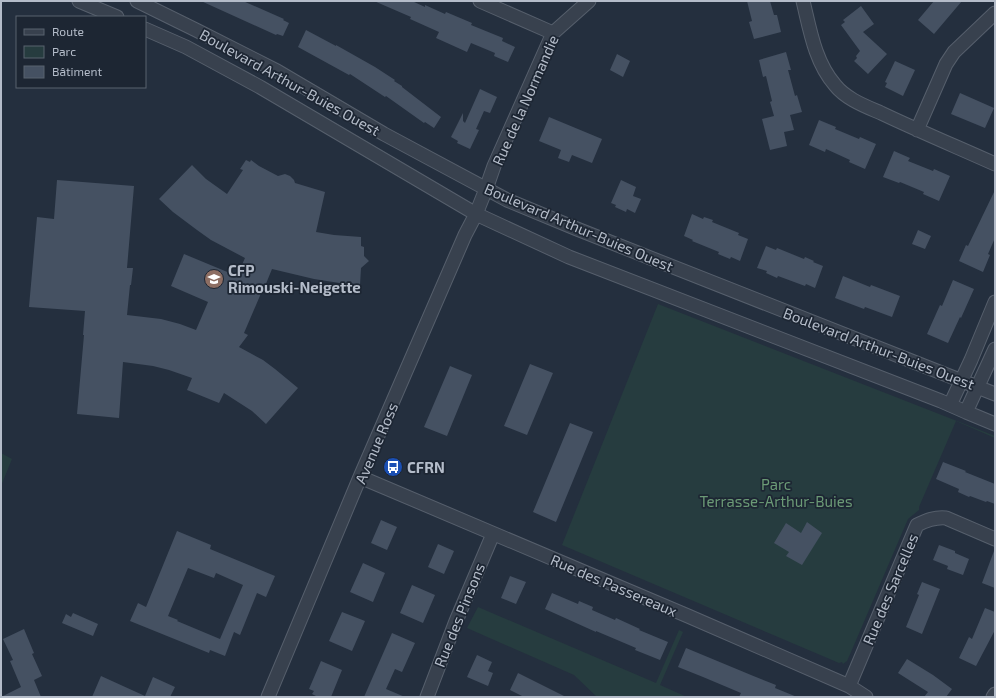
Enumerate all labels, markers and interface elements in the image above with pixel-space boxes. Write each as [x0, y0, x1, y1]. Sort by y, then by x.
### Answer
legend [16, 16, 146, 88]
text: Route [52, 24, 84, 38]
street label: Boulevard Arthur-Buies Ouest [197, 25, 384, 139]
street label: Rue de la Normandie [488, 32, 562, 168]
text: Parc [52, 44, 76, 58]
text: Bâtiment [52, 64, 103, 78]
street label: Boulevard Arthur-Buies Ouest [482, 179, 676, 275]
place label: CFP Rimouski-Neigette [228, 261, 361, 296]
school or university icon: CFP Rimouski-Neigette [203, 268, 225, 290]
street label: Boulevard Arthur-Buies Ouest [781, 303, 977, 393]
street label: Avenue Ross [351, 400, 401, 486]
bus stop icon: CFRN [382, 456, 404, 478]
place label: CFRN [407, 458, 445, 476]
park label: Parc Terrasse-Arthur-Buies [699, 475, 853, 510]
street label: Rue des Sarcelles [858, 531, 922, 647]
street label: Rue des Passereaux [548, 550, 680, 620]
street label: Rue des Pinsons [430, 560, 488, 670]

